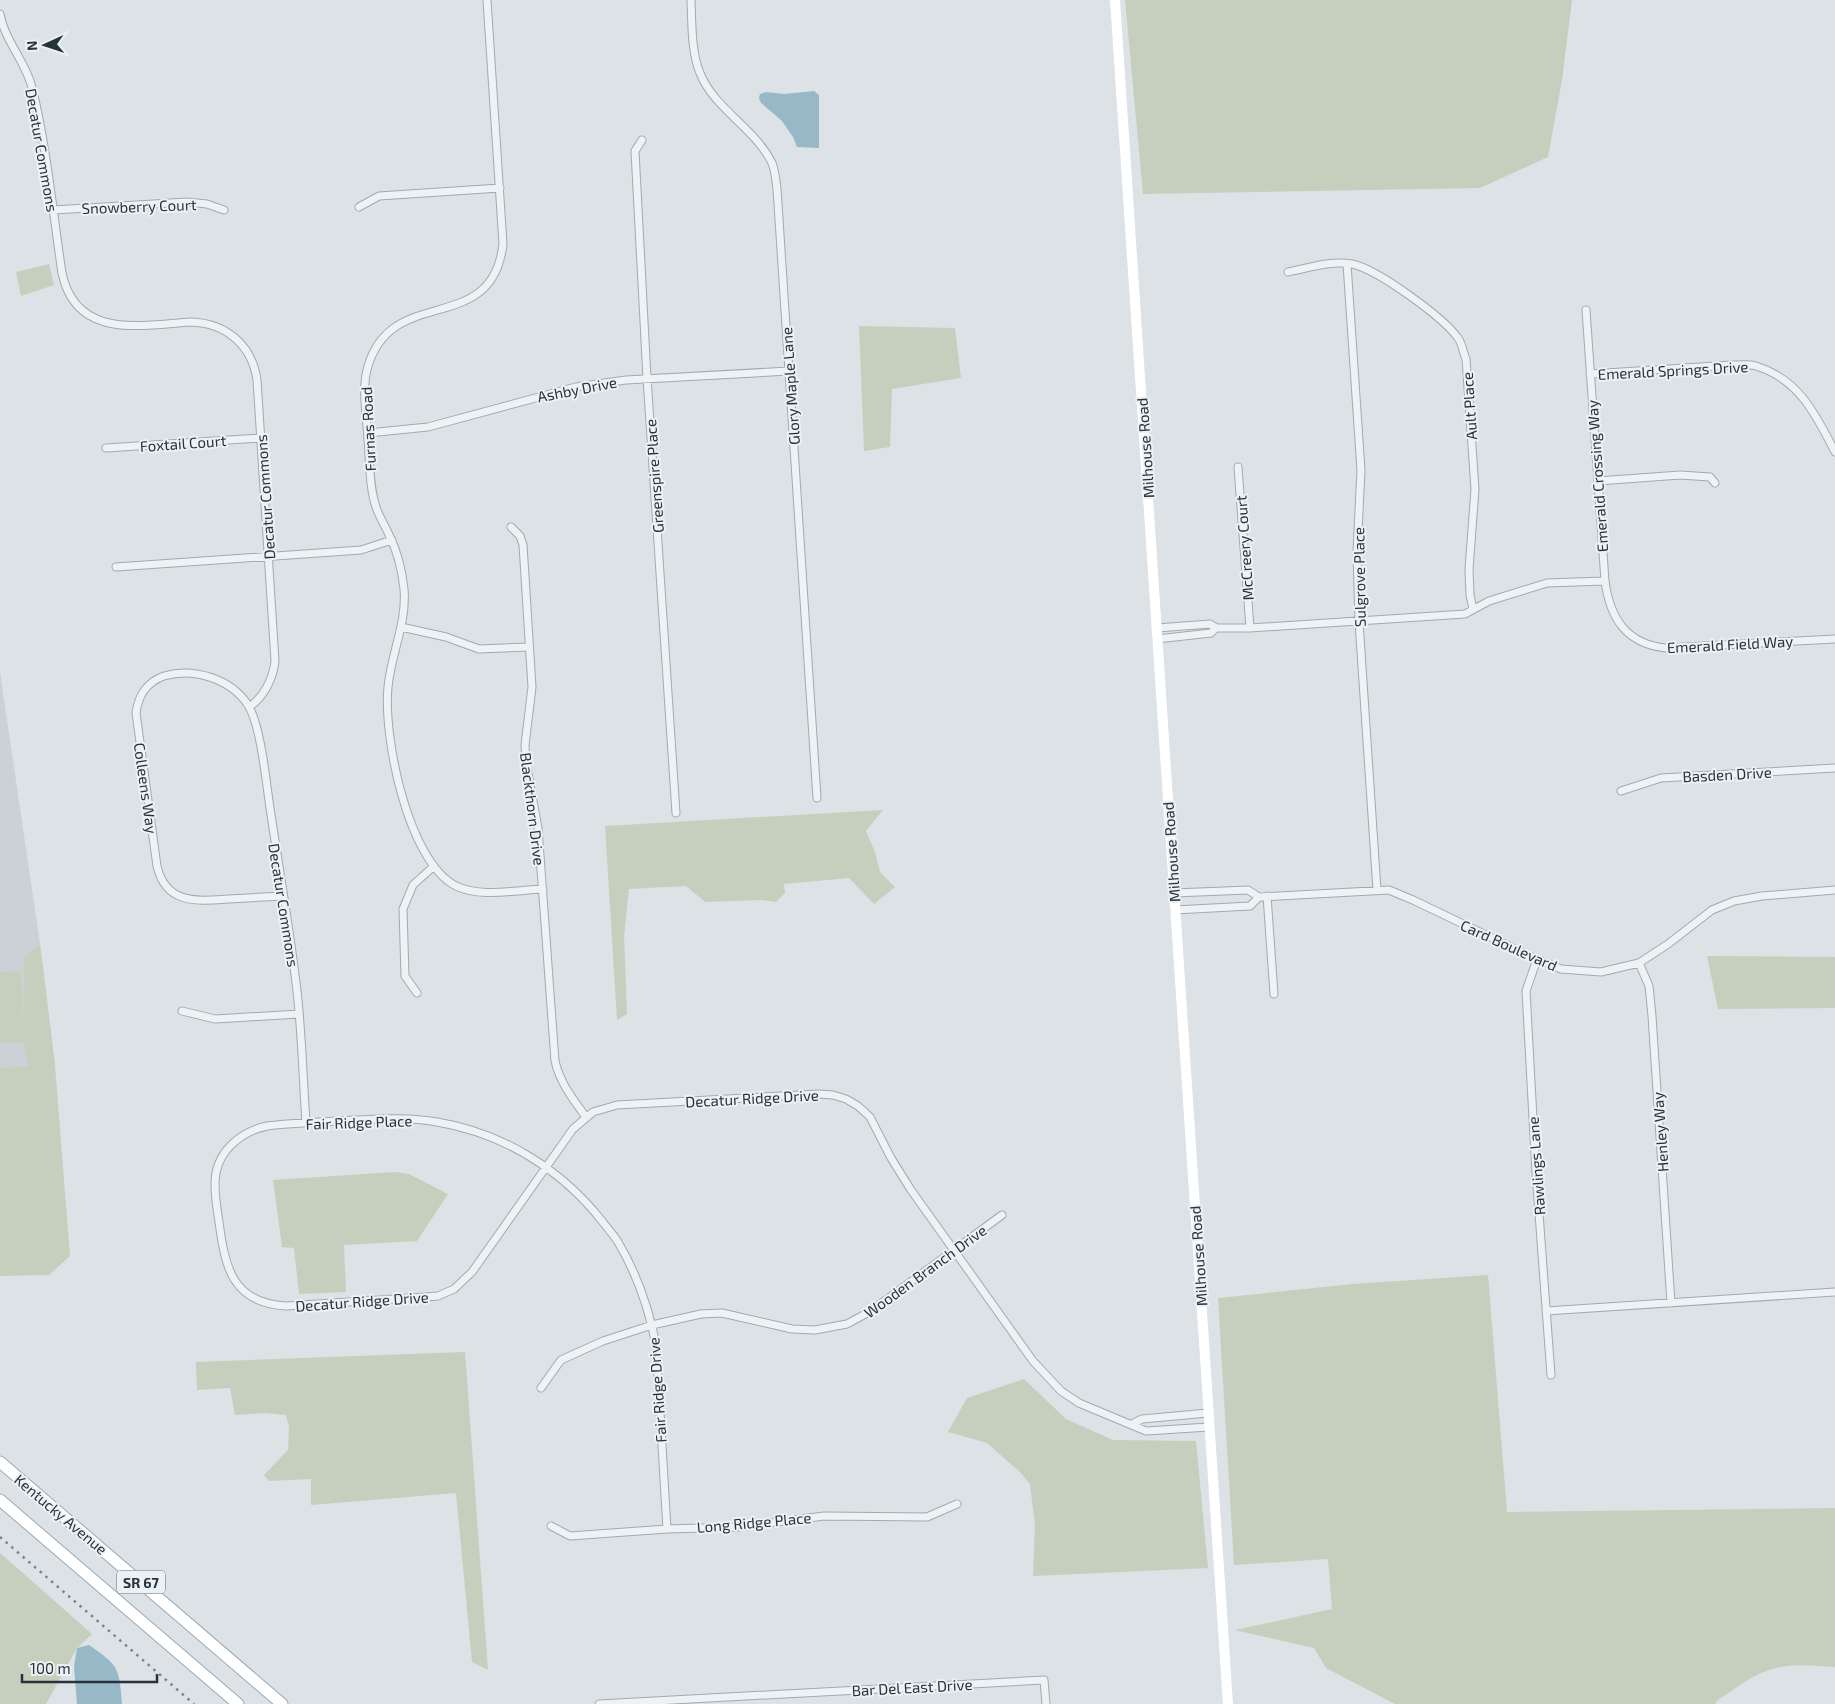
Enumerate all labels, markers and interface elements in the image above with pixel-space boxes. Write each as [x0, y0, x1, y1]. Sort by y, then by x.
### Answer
north arrow [20, 20, 70, 70]
text: N [23, 40, 40, 51]
street label: Decatur Commons [22, 87, 62, 213]
street label: Snowberry Court [81, 195, 197, 217]
street label: Glory Maple Lane [777, 327, 803, 445]
street label: Emerald Springs Drive [1597, 357, 1749, 383]
street label: Ault Place [1458, 371, 1480, 441]
street label: Ashby Drive [536, 372, 618, 406]
street label: Furnas Road [357, 386, 379, 472]
street label: Milhouse Road [1133, 397, 1157, 499]
street label: Emerald Crossing Way [1583, 399, 1611, 553]
street label: Greenspire Place [641, 418, 667, 534]
street label: Foxtail Court [139, 431, 227, 455]
street label: Decatur Commons [252, 434, 278, 560]
street label: McCreery Court [1231, 495, 1257, 601]
street label: Sulgrove Place [1349, 527, 1369, 627]
street label: Emerald Field Way [1666, 632, 1794, 656]
street label: Colleens Way [131, 741, 161, 835]
street label: Blackthorn Drive [517, 752, 549, 866]
street label: Basden Drive [1682, 763, 1772, 785]
street label: Milhouse Road [1159, 801, 1183, 903]
street label: Decatur Commons [265, 842, 303, 968]
street label: Card Boulevard [1458, 916, 1560, 974]
street label: Decatur Ridge Drive [685, 1086, 819, 1110]
street label: Henley Way [1648, 1091, 1672, 1173]
street label: Fair Ridge Place [305, 1111, 413, 1133]
street label: Rawlings Lane [1524, 1116, 1548, 1216]
street label: Milhouse Road [1186, 1205, 1210, 1307]
street label: Wooden Branch Drive [860, 1221, 990, 1321]
street label: Decatur Ridge Drive [295, 1287, 429, 1315]
street label: Fair Ridge Drive [644, 1337, 670, 1443]
street label: Kentucky Avenue [11, 1470, 111, 1558]
street label: Long Ridge Place [696, 1508, 812, 1536]
road number: SR 67 [117, 1570, 165, 1594]
scale bar [22, 1652, 158, 1684]
text: 100 m [30, 1659, 71, 1677]
street label: Bar Del East Drive [851, 1675, 973, 1699]

